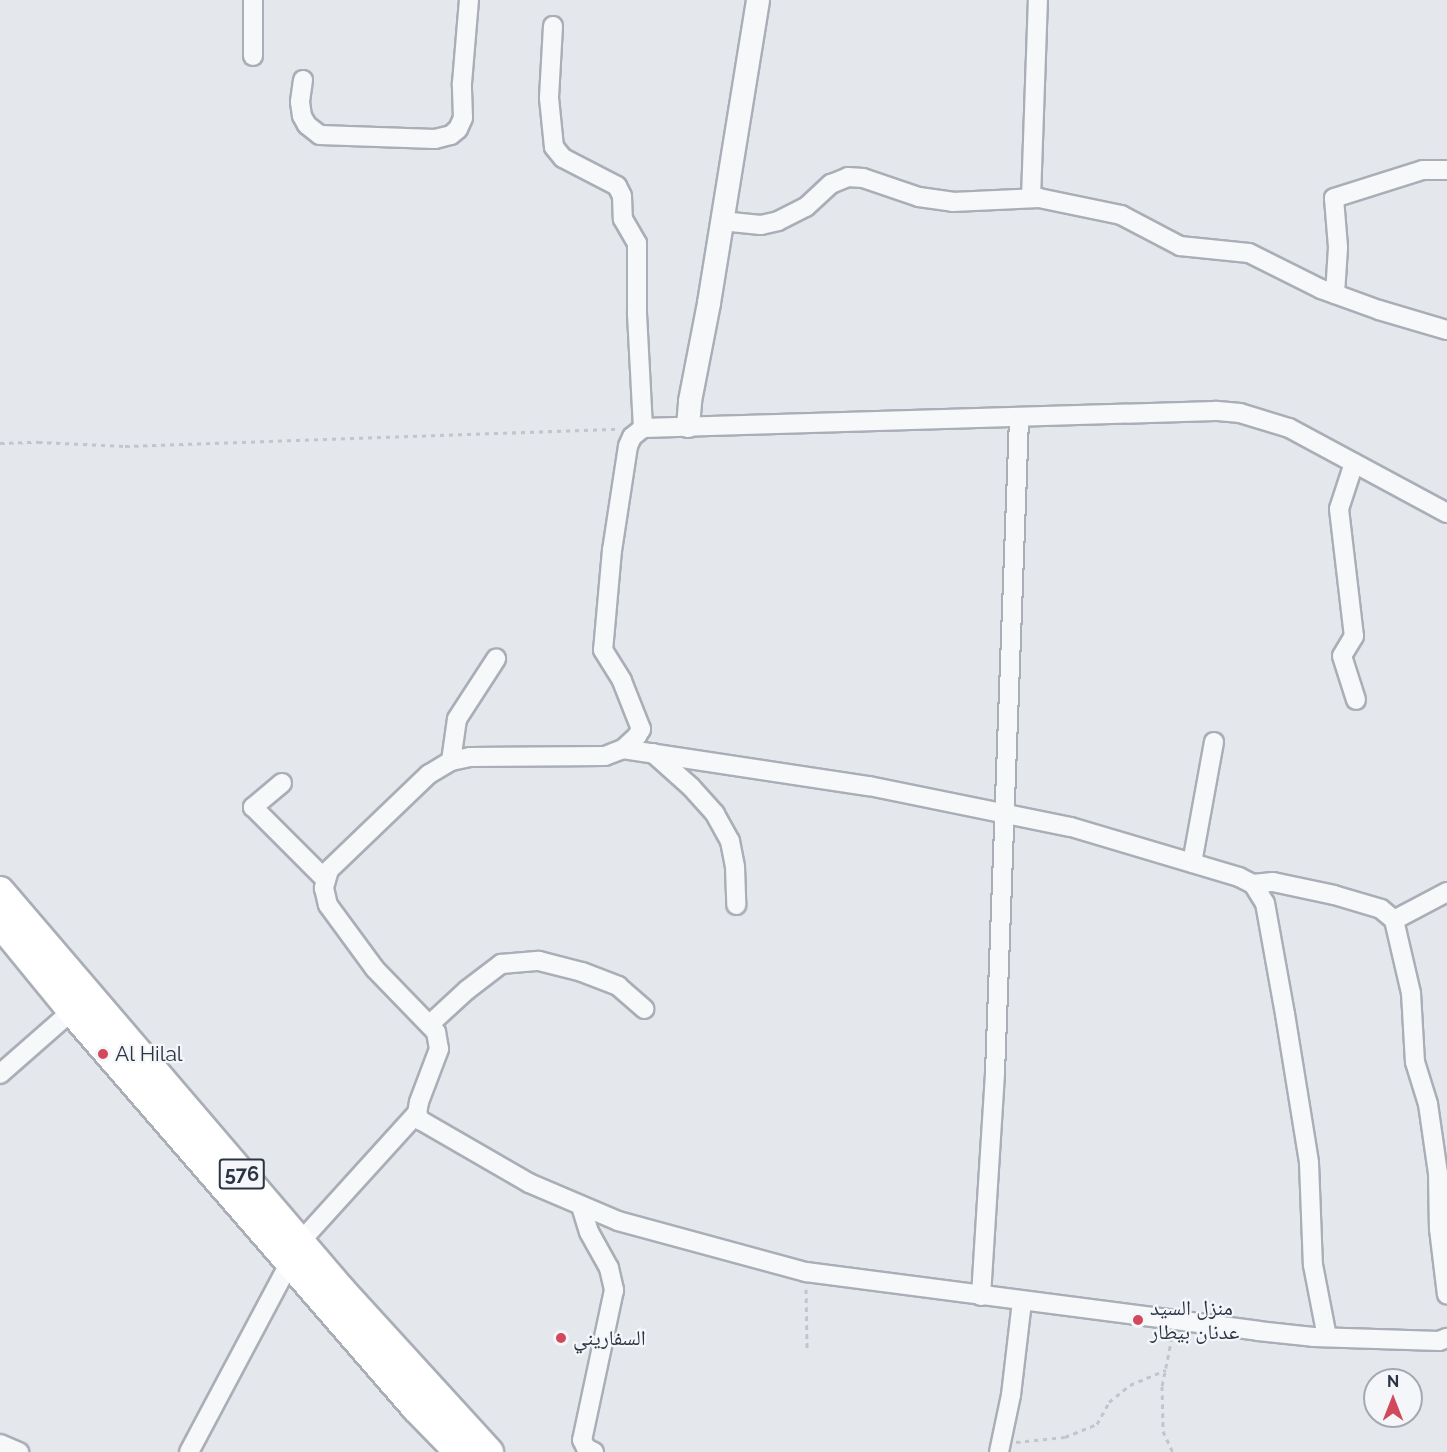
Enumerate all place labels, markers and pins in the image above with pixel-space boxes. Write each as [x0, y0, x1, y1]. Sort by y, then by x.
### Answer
place label: Al Hilal [115, 1041, 183, 1067]
marker: Al Hilal [96, 1047, 110, 1061]
place label: منزل السيد عدنان بيطار [1150, 1295, 1239, 1345]
marker: منزل السيد عدنان بيطار [1131, 1313, 1145, 1327]
place label: السفاريني [573, 1325, 646, 1351]
marker: السفاريني [554, 1331, 568, 1345]

